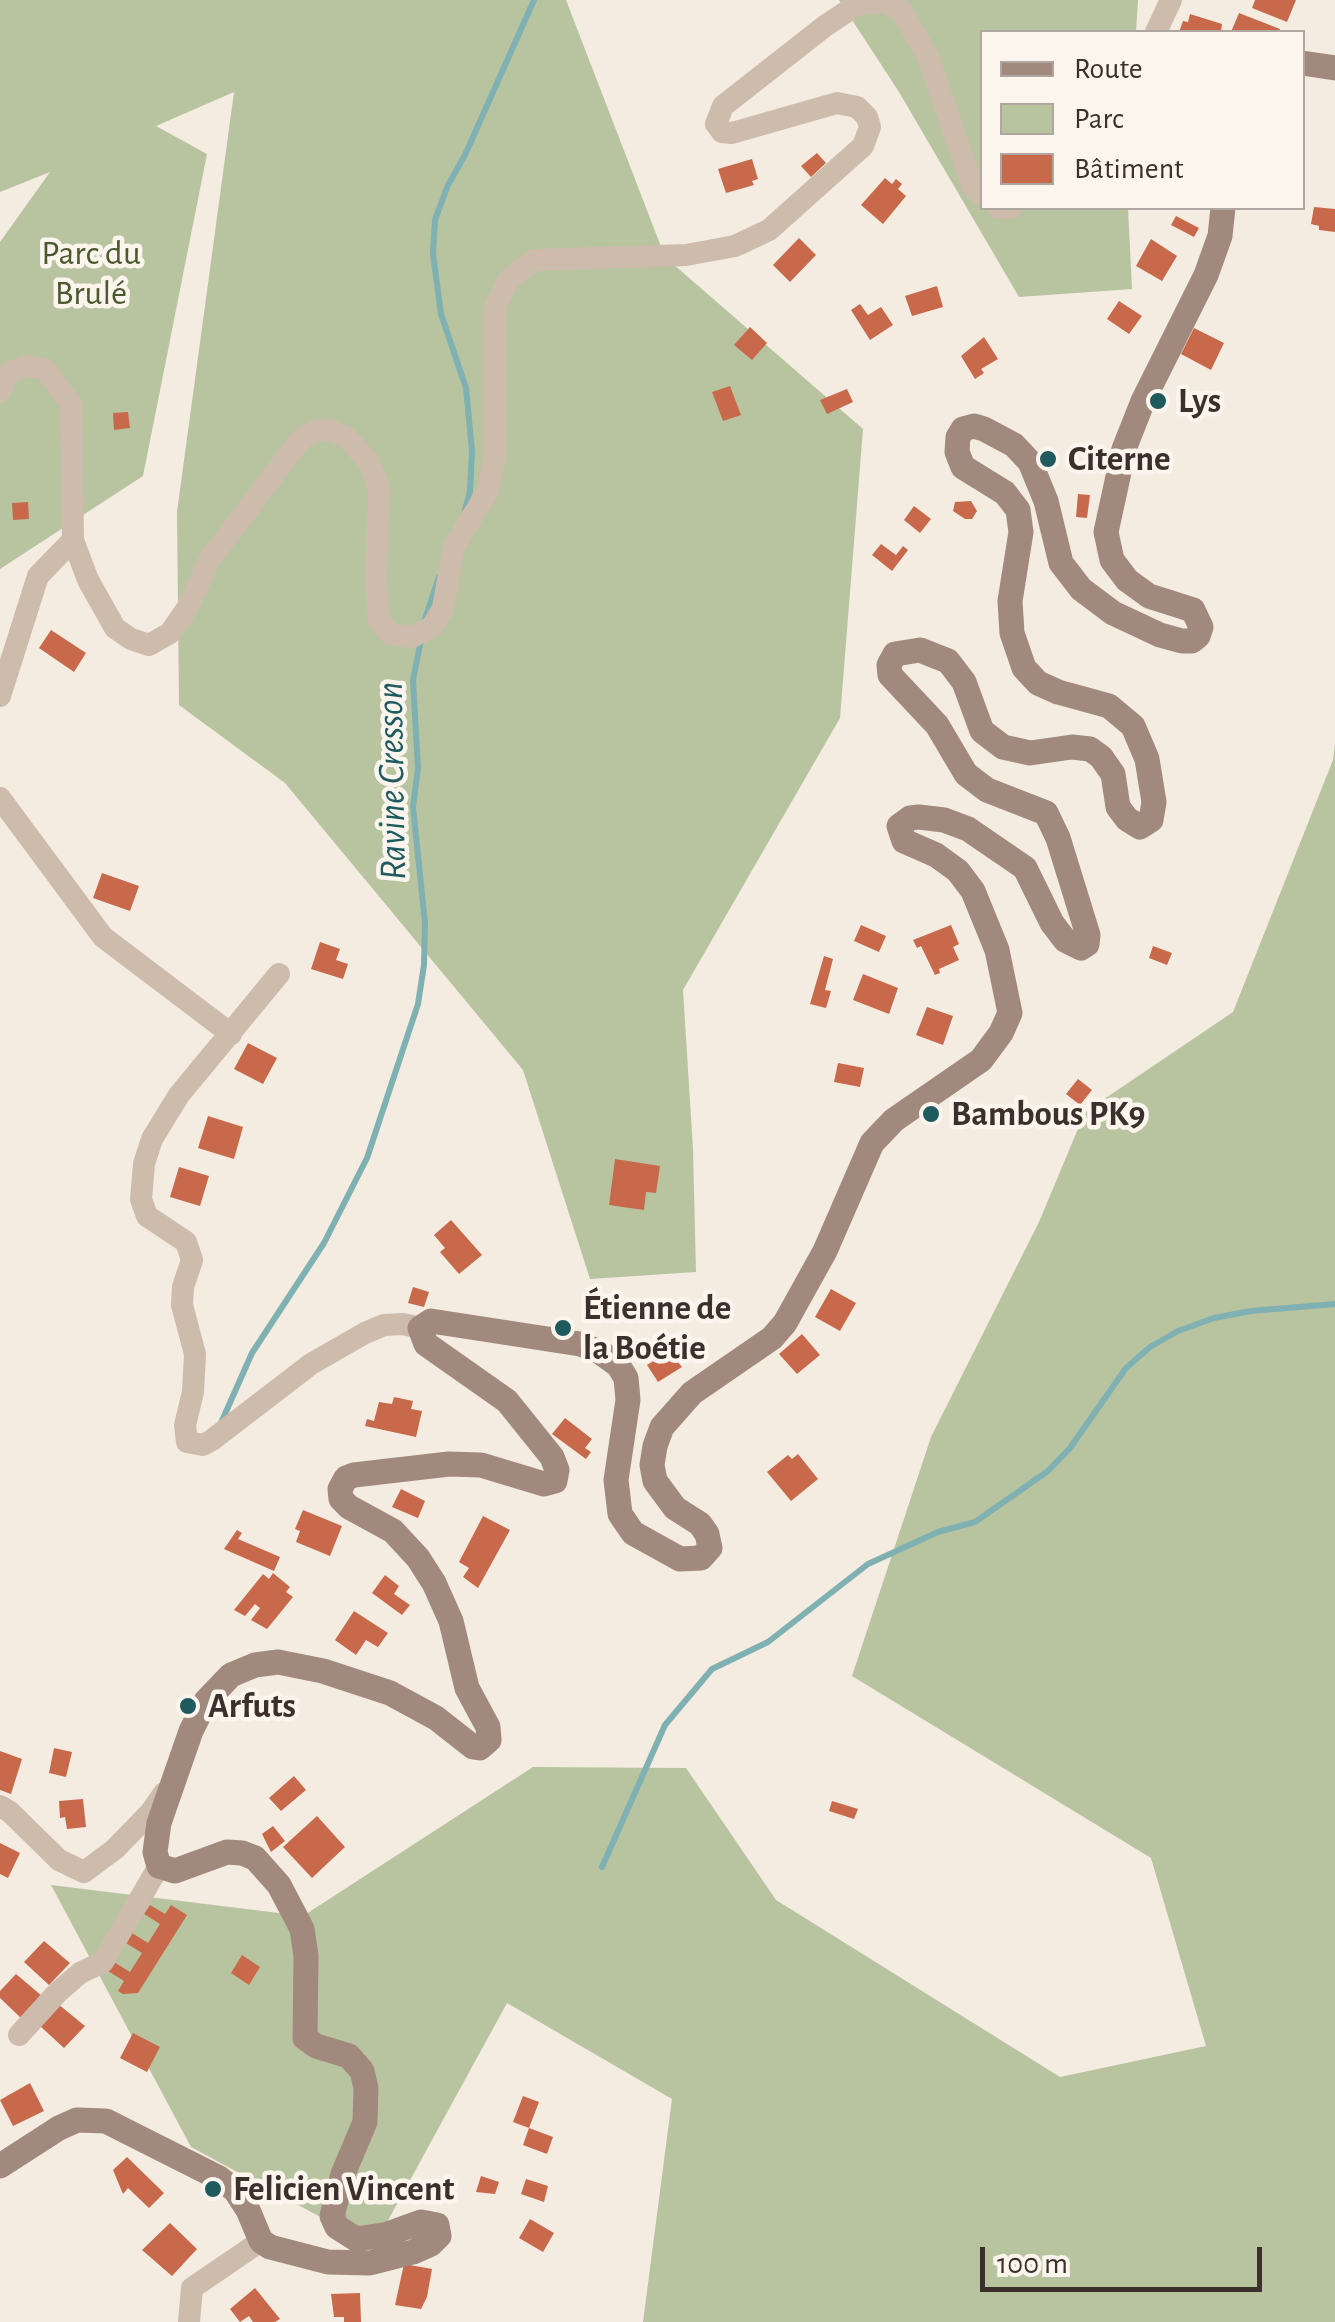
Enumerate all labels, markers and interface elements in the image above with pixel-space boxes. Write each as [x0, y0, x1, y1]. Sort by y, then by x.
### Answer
legend [980, 30, 1305, 210]
text: Route [1074, 54, 1143, 84]
text: Parc [1074, 104, 1124, 134]
text: Bâtiment [1074, 154, 1184, 184]
park label: Parc du Brulé [41, 232, 141, 314]
place label: Lys [1178, 380, 1221, 422]
marker: Lys [1147, 390, 1169, 412]
place label: Citerne [1068, 438, 1171, 480]
marker: Citerne [1037, 448, 1059, 470]
water label: Ravine Cresson [367, 681, 417, 881]
place label: Bambous PK9 [951, 1093, 1145, 1135]
marker: Bambous PK9 [920, 1103, 942, 1125]
place label: Étienne de la Boétie [583, 1287, 731, 1369]
marker: Étienne de la Boétie [552, 1317, 574, 1339]
place label: Arfuts [208, 1685, 296, 1727]
marker: Arfuts [177, 1695, 199, 1717]
place label: Felicien Vincent [233, 2168, 454, 2210]
marker: Felicien Vincent [202, 2178, 224, 2200]
scale bar [985, 2227, 1268, 2289]
text: 100 m [997, 2249, 1068, 2279]

